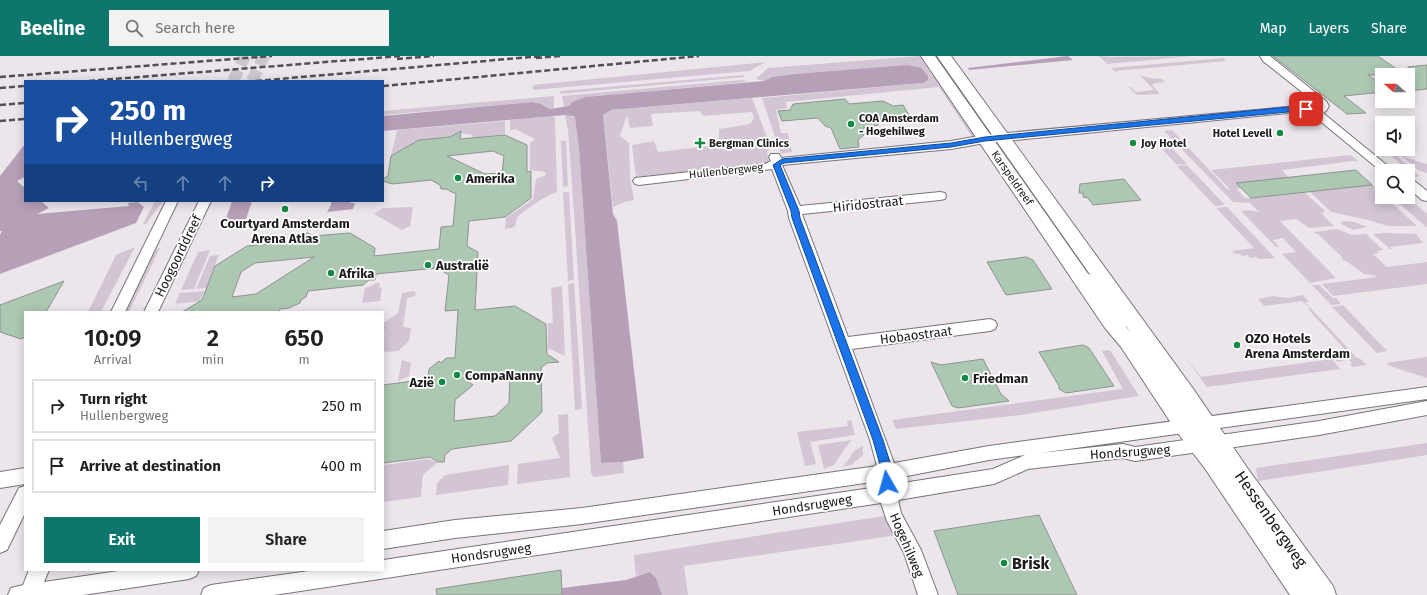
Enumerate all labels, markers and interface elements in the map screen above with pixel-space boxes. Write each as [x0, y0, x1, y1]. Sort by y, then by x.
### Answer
search box [109, 10, 389, 46]
text: Beeline [20, 17, 85, 40]
icon: search [123, 17, 145, 39]
text: Search here [155, 19, 235, 37]
text: Map [1260, 20, 1286, 37]
text: Layers [1308, 20, 1349, 37]
text: Share [1371, 20, 1407, 37]
north arrow [1375, 68, 1415, 108]
map controls [1375, 68, 1415, 204]
pin [1289, 92, 1323, 126]
text: 250 m [110, 94, 186, 127]
icon: right [44, 96, 96, 148]
icon: arrive [1295, 98, 1317, 120]
place label: COA Amsterdam - Hogehilweg [859, 112, 939, 138]
button: sound [1375, 116, 1415, 156]
marker: COA Amsterdam - Hogehilweg [846, 119, 856, 129]
place label: Hotel Levell [1213, 127, 1273, 140]
text: Hullenbergweg [110, 128, 232, 150]
marker: Hotel Levell [1275, 128, 1285, 138]
marker: Bergman Clinics [694, 137, 706, 149]
place label: Bergman Clinics [709, 137, 790, 150]
place label: Joy Hotel [1140, 137, 1187, 150]
marker: Joy Hotel [1128, 138, 1138, 148]
street label: Karspeldreef [988, 148, 1036, 209]
street label: Hullenbergweg [688, 161, 764, 181]
button: search [1375, 164, 1415, 204]
place label: Amerika [465, 171, 515, 186]
icon: left [130, 172, 152, 194]
icon: ahead [172, 172, 194, 194]
icon: ahead [214, 172, 236, 194]
icon: right [256, 172, 278, 194]
marker: Amerika [453, 173, 463, 183]
street label: Hiridostraat [832, 193, 904, 215]
marker: Courtyard Amsterdam Arena Atlas [280, 204, 290, 214]
street label: Hoogoorddreef [152, 211, 205, 299]
place label: Courtyard Amsterdam Arena Atlas [220, 216, 350, 246]
place label: Australië [435, 258, 489, 273]
marker: Australië [423, 260, 433, 270]
place label: Afrika [338, 266, 374, 281]
marker: Afrika [326, 268, 336, 278]
street label: Hobaostraat [879, 323, 953, 347]
text: 10:09 [84, 324, 142, 352]
text: 2 [207, 324, 219, 352]
text: 650 [284, 324, 324, 352]
place label: OZO Hotels Arena Amsterdam [1244, 331, 1350, 361]
marker: OZO Hotels Arena Amsterdam [1232, 340, 1242, 350]
text: Arrival [94, 352, 132, 367]
text: min [202, 352, 224, 367]
text: m [298, 352, 310, 367]
place label: CompaNanny [465, 368, 543, 383]
marker: CompaNanny [452, 370, 462, 380]
place label: Friedman [973, 371, 1028, 386]
marker: Friedman [960, 373, 970, 383]
place label: Azië [409, 375, 434, 390]
marker: Azië [437, 377, 447, 387]
text: Turn right [80, 390, 147, 408]
icon: right [46, 395, 68, 417]
text: 250 m [322, 397, 362, 415]
text: Hullenbergweg [80, 408, 168, 423]
street label: Hondsrugweg [1089, 442, 1171, 462]
icon: arrive [46, 455, 68, 477]
text: Arrive at destination [80, 457, 221, 475]
text: 400 m [320, 457, 362, 475]
position arrow [866, 462, 908, 504]
street label: Hessenbergweg [1231, 467, 1312, 571]
street label: Hondsrugweg [771, 491, 853, 519]
street label: Hogehilweg [887, 511, 927, 580]
button: Exit [44, 517, 200, 563]
button: Share [208, 517, 364, 563]
street label: Hondsrugweg [450, 540, 532, 566]
place label: Brisk [1012, 554, 1050, 573]
marker: Brisk [999, 558, 1009, 568]

